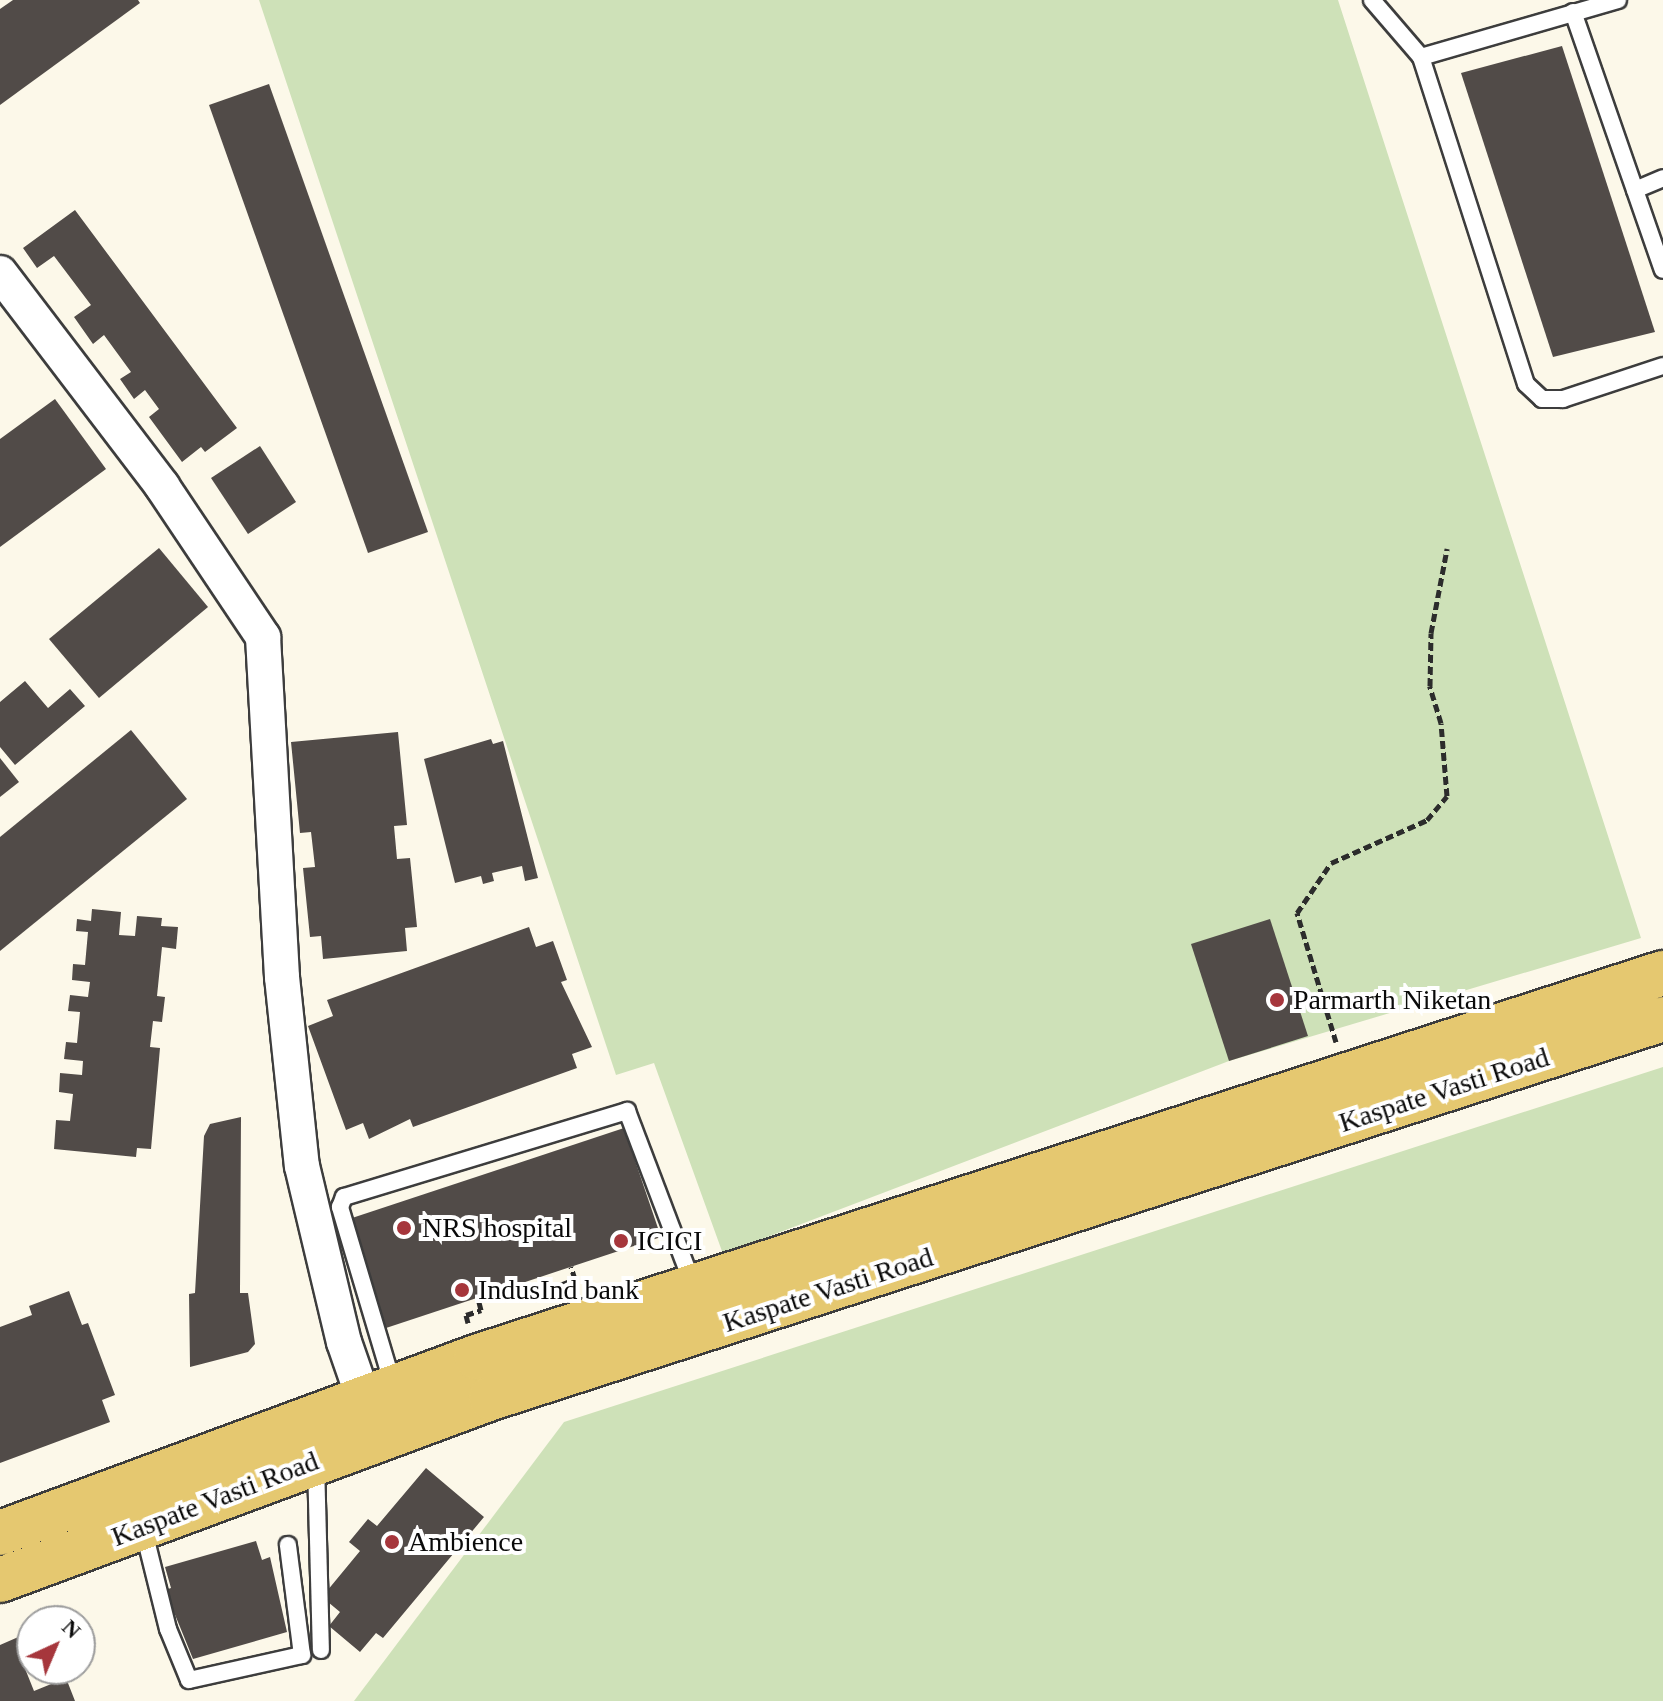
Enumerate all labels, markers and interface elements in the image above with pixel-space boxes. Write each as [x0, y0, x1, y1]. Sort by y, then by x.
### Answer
place label: Parmarth Niketan [1293, 983, 1491, 1017]
marker: Parmarth Niketan [1268, 991, 1286, 1009]
street label: Kaspate Vasti Road [1335, 1040, 1553, 1140]
place label: NRS hospital [422, 1211, 572, 1245]
marker: NRS hospital [393, 1217, 415, 1239]
place label: ICICI [637, 1224, 702, 1258]
marker: ICICI [612, 1232, 630, 1250]
street label: Kaspate Vasti Road [719, 1240, 937, 1340]
place label: IndusInd bank [478, 1273, 639, 1307]
marker: IndusInd bank [453, 1281, 471, 1299]
street label: Kaspate Vasti Road [107, 1444, 323, 1554]
place label: Ambience [408, 1525, 523, 1559]
marker: Ambience [383, 1533, 401, 1551]
north arrow [16, 1605, 96, 1685]
text: N [57, 1614, 86, 1643]

